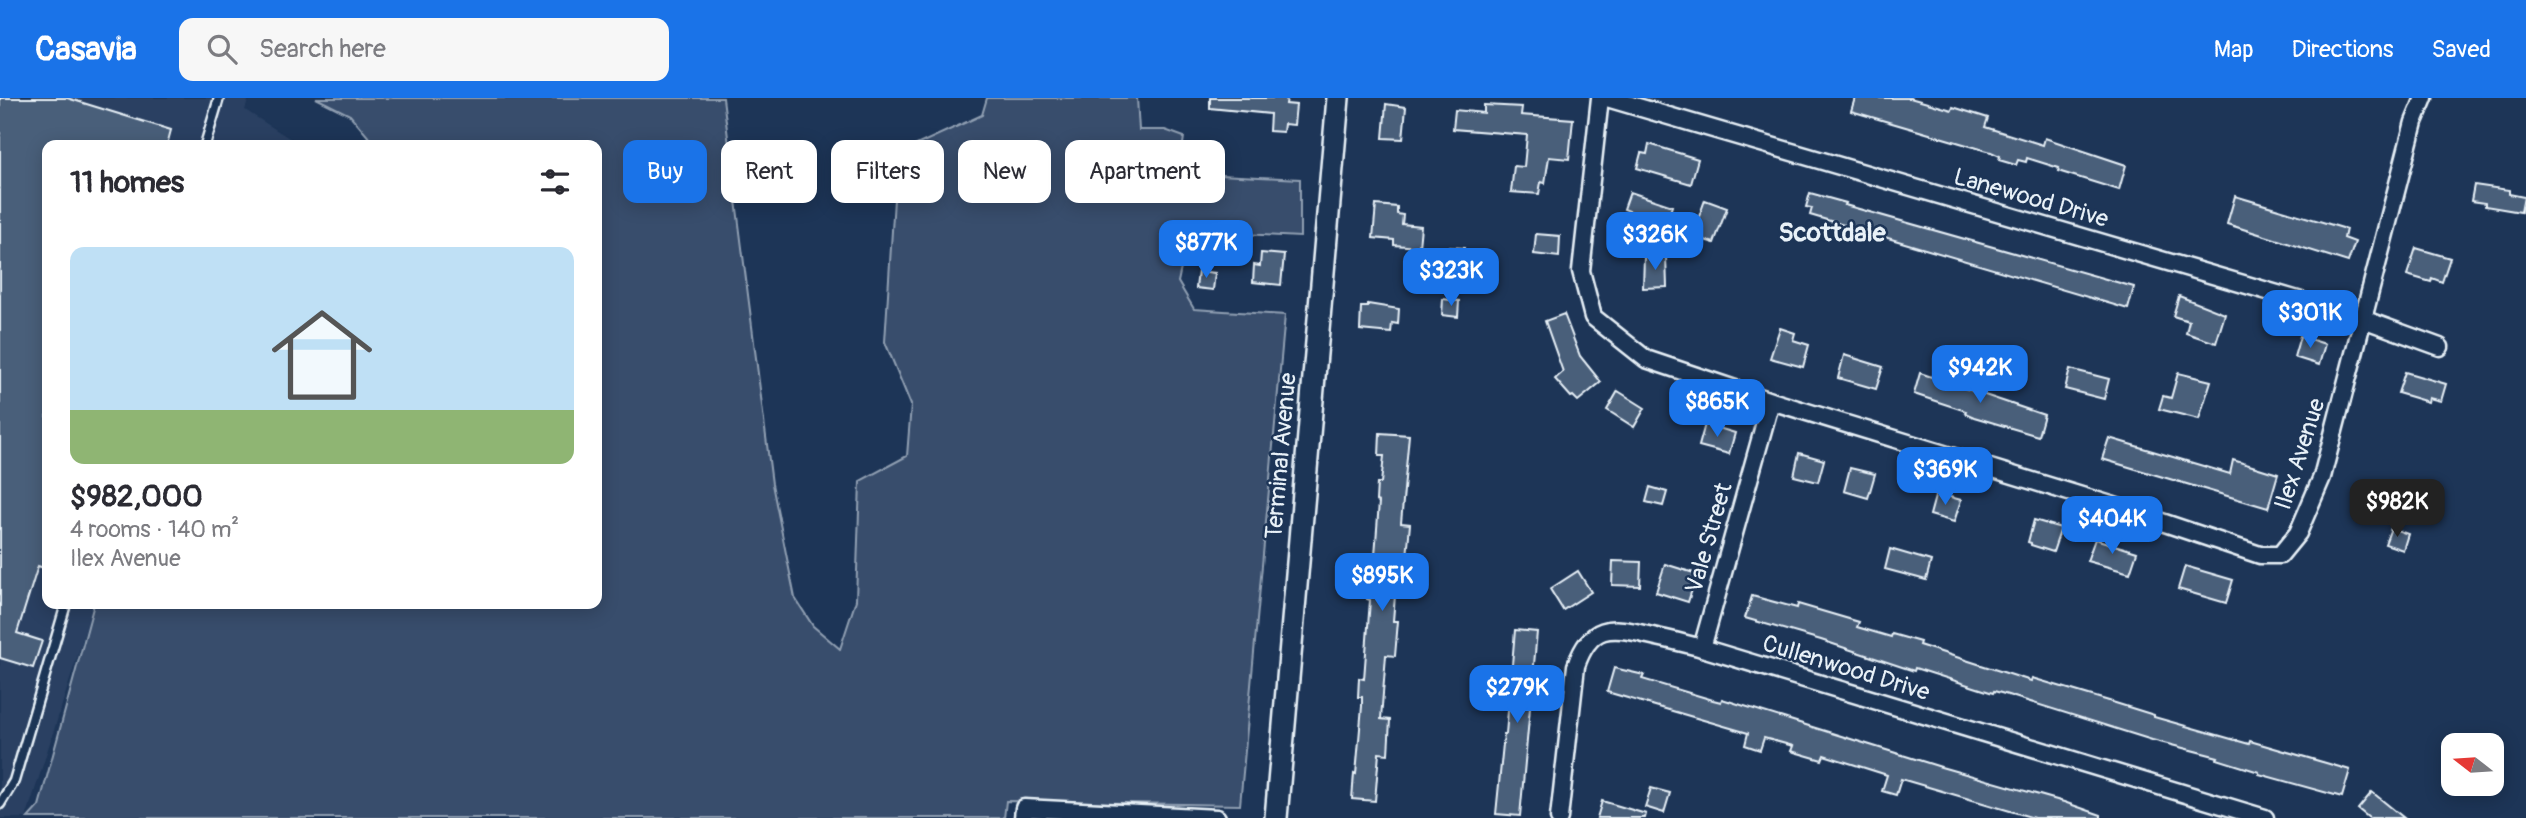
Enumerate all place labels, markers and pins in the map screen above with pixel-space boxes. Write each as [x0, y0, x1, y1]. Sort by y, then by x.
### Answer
pin: $326K [1606, 212, 1704, 272]
pin: $877K [1157, 220, 1255, 280]
pin: $323K [1402, 248, 1500, 308]
pin: $301K [2261, 290, 2359, 350]
pin: $942K [1931, 345, 2029, 405]
pin: $865K [1668, 380, 1766, 439]
pin: $369K [1896, 448, 1994, 507]
pin: $982K [2348, 480, 2446, 539]
pin: $404K [2063, 496, 2161, 556]
pin: $895K [1333, 554, 1431, 613]
pin: $279K [1468, 666, 1566, 725]

